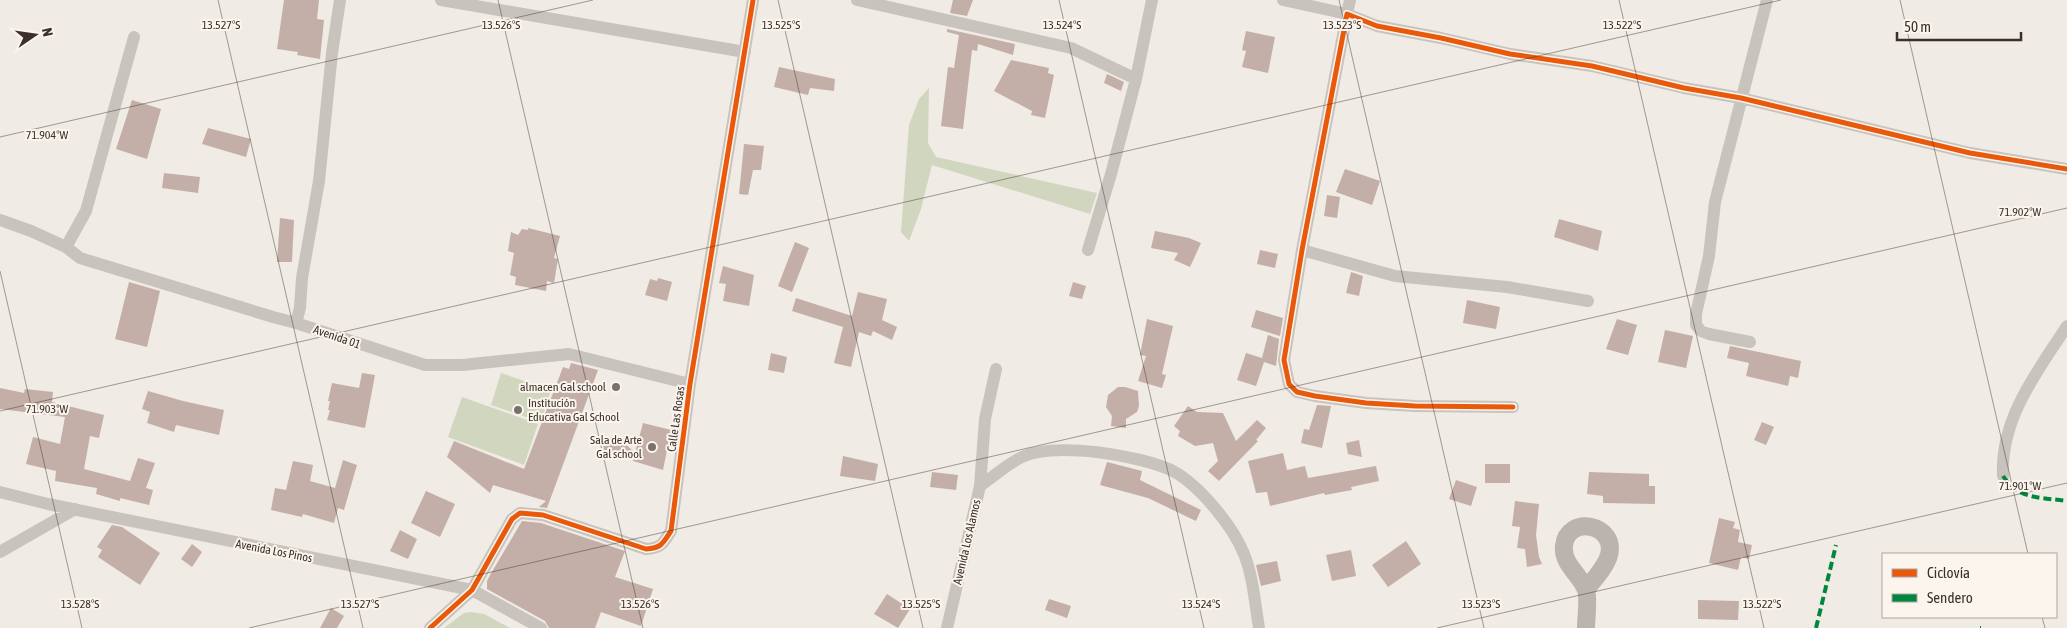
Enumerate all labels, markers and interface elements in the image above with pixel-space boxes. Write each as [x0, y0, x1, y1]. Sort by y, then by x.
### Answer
north arrow [10, 10, 60, 60]
scale bar [1897, 10, 2021, 42]
text: 13.527°S [202, 18, 240, 32]
text: 13.526°S [482, 18, 520, 32]
text: 13.525°S [762, 18, 800, 32]
text: 13.524°S [1043, 18, 1081, 32]
text: 13.523°S [1323, 18, 1361, 32]
text: 13.522°S [1603, 18, 1641, 32]
text: 50 m [1904, 18, 1931, 35]
text: N [39, 26, 56, 38]
text: 71.904°W [26, 128, 68, 142]
text: 71.902°W [1999, 205, 2041, 219]
street label: Avenida 01 [312, 322, 363, 352]
place label: almacen Gal school [520, 380, 607, 394]
marker: almacen Gal school [610, 381, 622, 393]
street label: Calle Las Rosas [664, 385, 688, 453]
place label: Institución Educativa Gal School [528, 396, 620, 424]
text: 71.903°W [26, 402, 68, 416]
marker: Institución Educativa Gal School [512, 404, 524, 416]
place label: Sala de Arte Gal school [590, 433, 643, 461]
marker: Sala de Arte Gal school [646, 441, 658, 453]
text: 71.901°W [1999, 479, 2041, 493]
street label: Avenida Los Alamos [950, 498, 984, 586]
street label: Avenida Los Pinos [234, 537, 314, 565]
legend [1882, 553, 2057, 618]
text: Ciclovía [1927, 564, 1970, 581]
text: Sendero [1927, 589, 1973, 606]
text: 13.528°S [61, 597, 99, 611]
text: 13.527°S [341, 597, 379, 611]
text: 13.526°S [621, 597, 659, 611]
text: 13.525°S [902, 597, 940, 611]
text: 13.524°S [1182, 597, 1220, 611]
text: 13.523°S [1462, 597, 1500, 611]
text: 13.522°S [1743, 597, 1781, 611]

